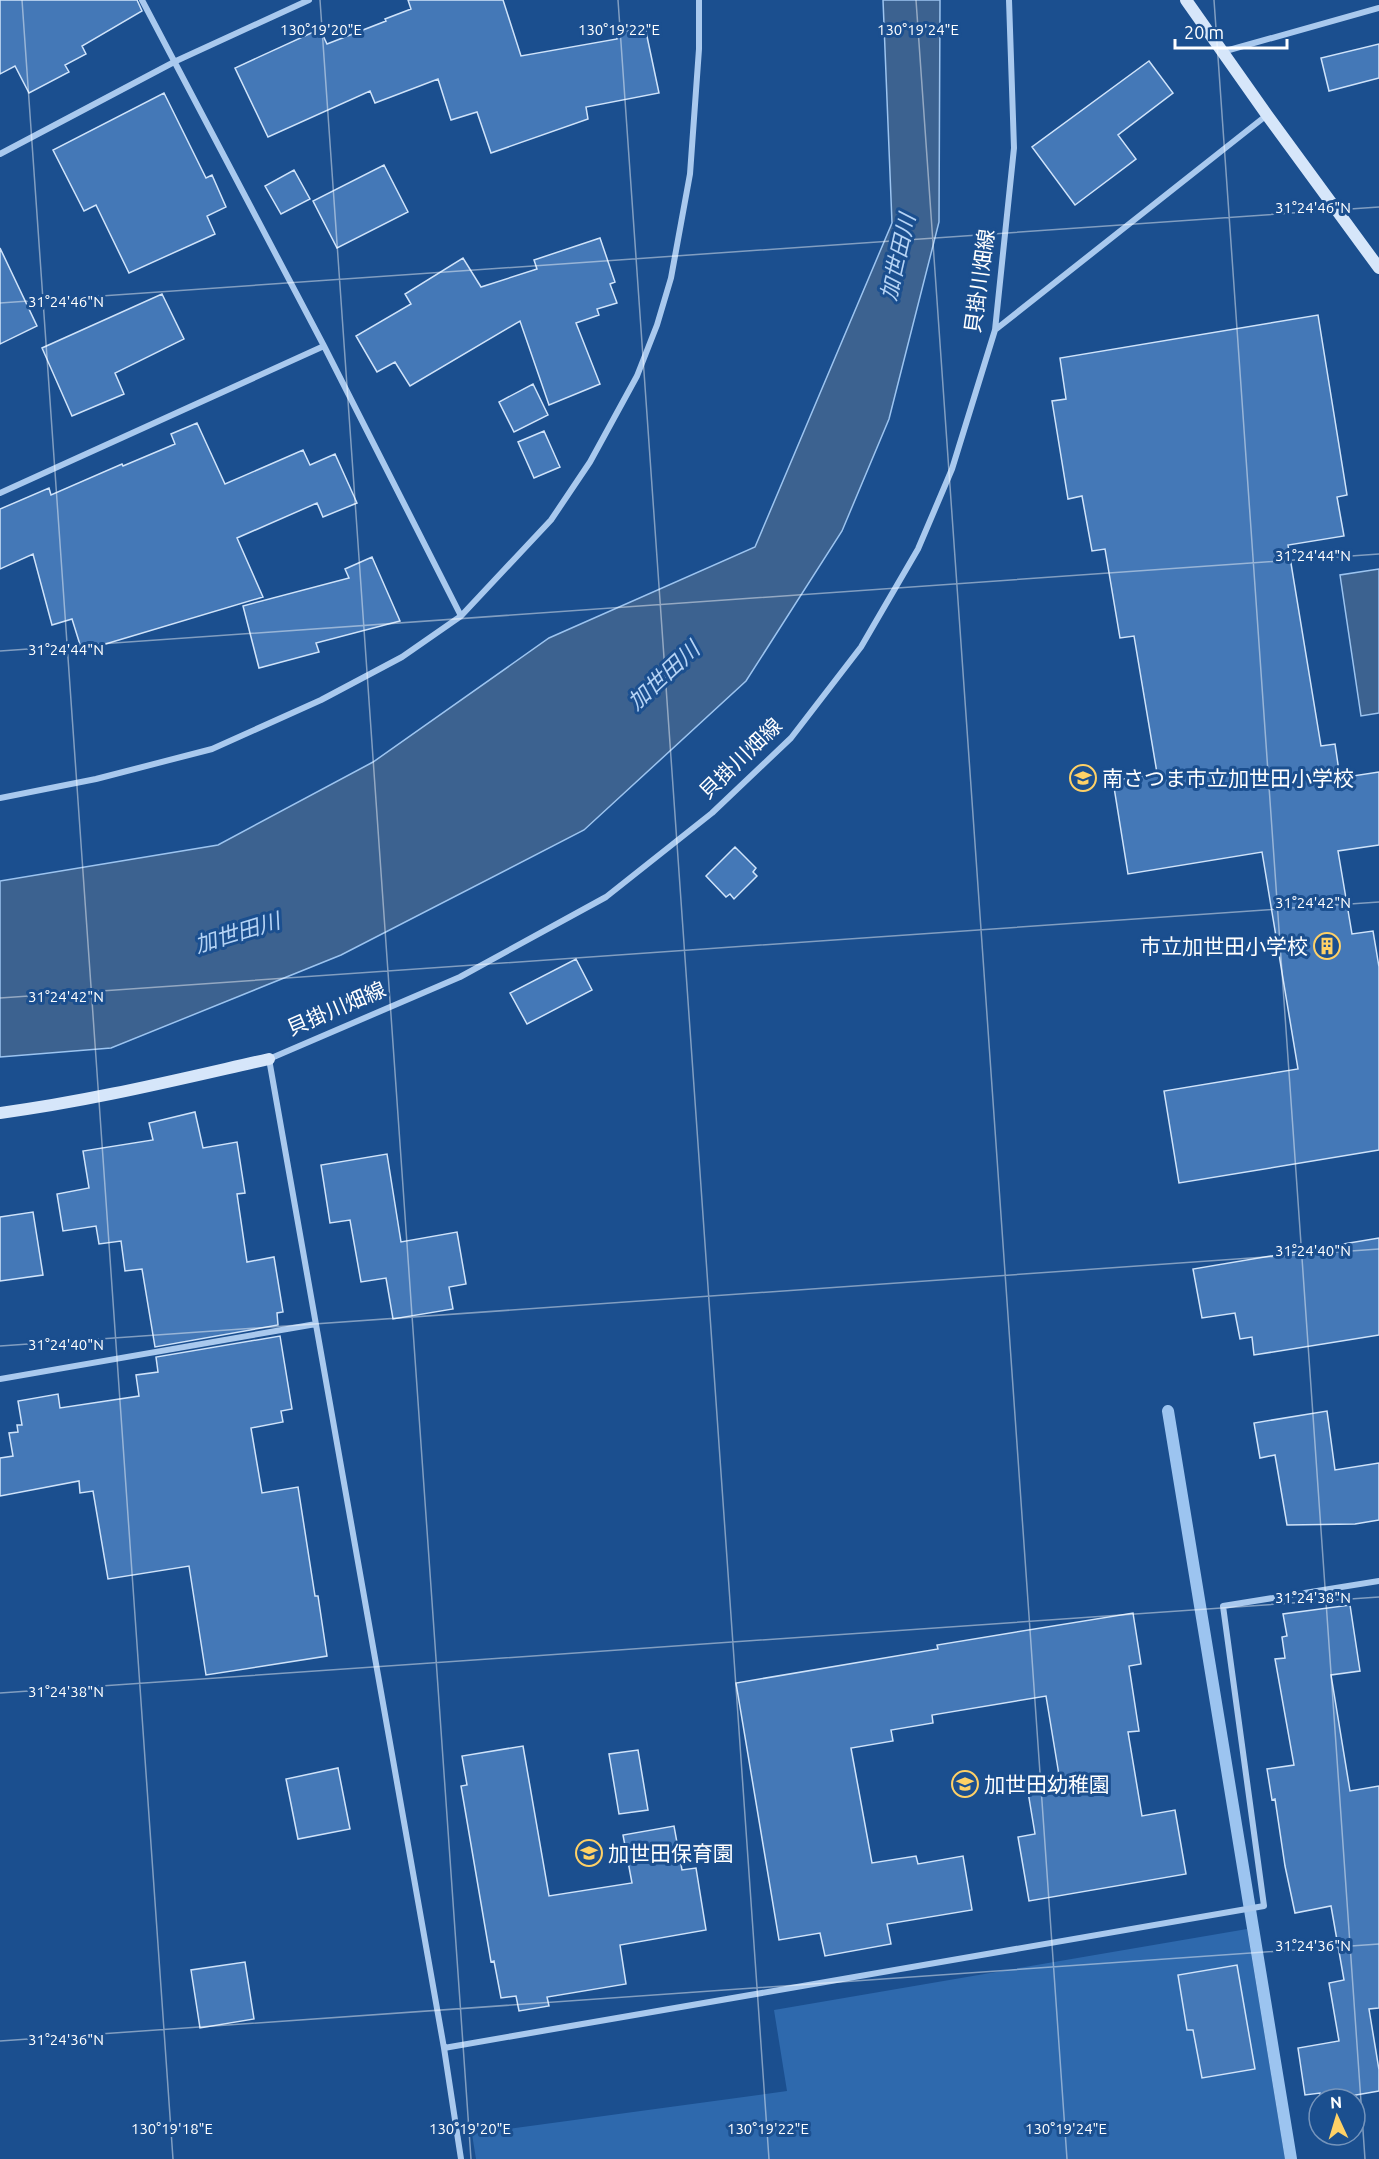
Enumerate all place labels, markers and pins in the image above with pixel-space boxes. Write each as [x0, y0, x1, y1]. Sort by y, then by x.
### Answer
school or university icon: 南さつま市立加世田小学校 [1068, 763, 1098, 793]
place label: 南さつま市立加世田小学校 [1102, 766, 1354, 790]
building icon: 市立加世田小学校 [1312, 931, 1342, 961]
place label: 市立加世田小学校 [1140, 934, 1308, 958]
school or university icon: 加世田幼稚園 [950, 1769, 980, 1799]
place label: 加世田幼稚園 [984, 1772, 1110, 1796]
school or university icon: 加世田保育園 [574, 1838, 604, 1868]
place label: 加世田保育園 [608, 1841, 734, 1865]

